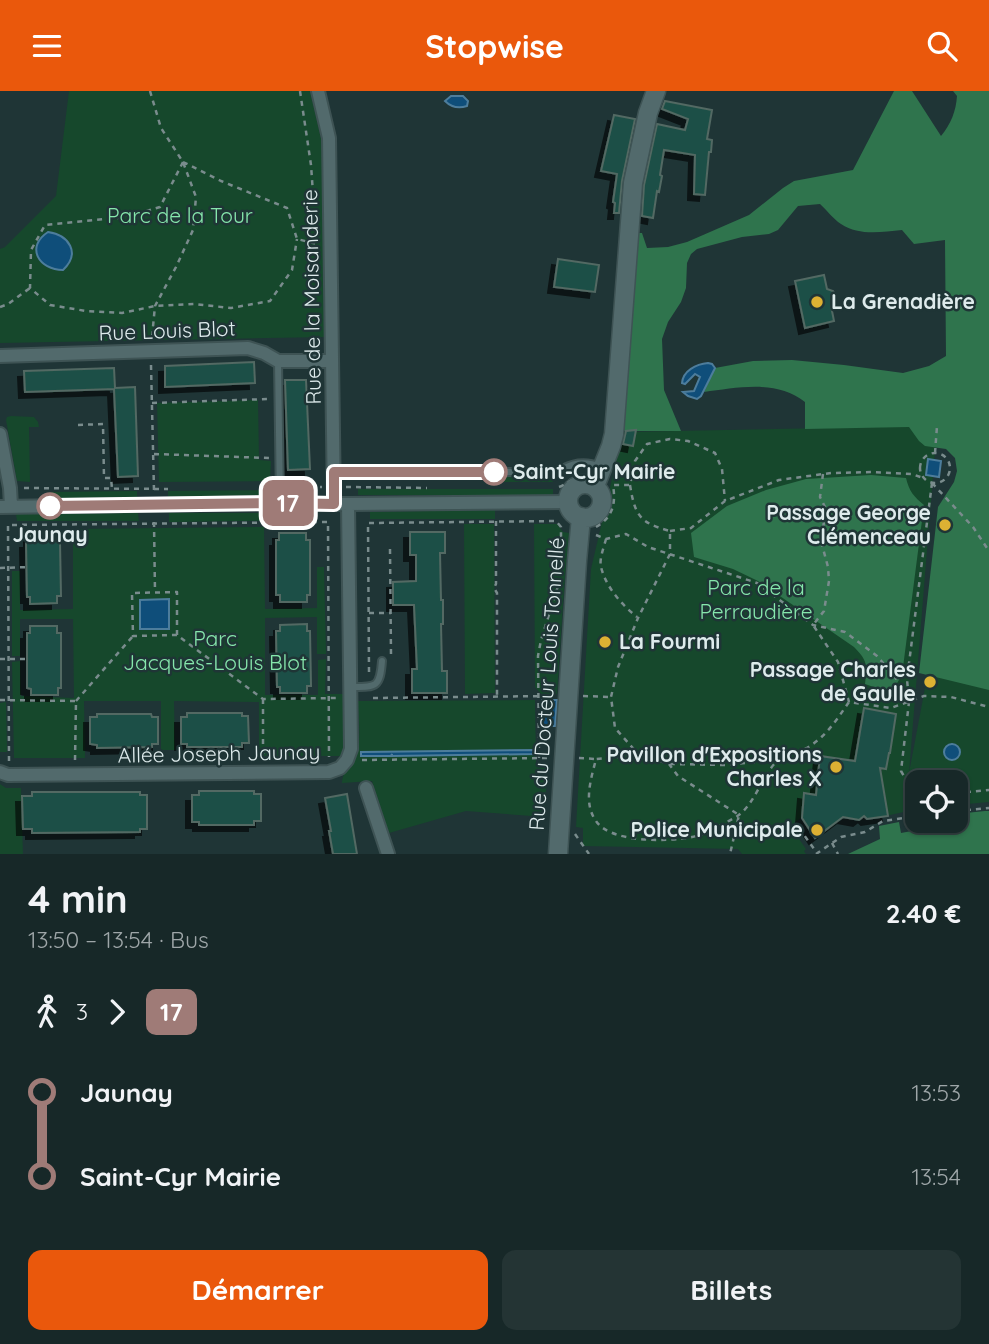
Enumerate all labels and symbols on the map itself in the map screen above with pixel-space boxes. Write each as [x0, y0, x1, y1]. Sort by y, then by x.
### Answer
street label: Rue de la Moisanderie [296, 189, 326, 405]
park label: Parc de la Tour [107, 202, 253, 228]
place label: La Grenadière [831, 288, 975, 314]
marker: La Grenadière [809, 294, 825, 310]
street label: Rue Louis Blot [98, 315, 236, 345]
place label: Saint-Cyr Mairie [513, 458, 675, 484]
marker: Saint-Cyr Mairie [481, 459, 507, 485]
line badge: 17 [256, 480, 320, 526]
marker: Jaunay [37, 493, 63, 519]
place label: Passage George Clémenceau [766, 499, 931, 549]
marker: Passage George Clémenceau [937, 517, 953, 533]
place label: Jaunay [13, 521, 87, 547]
street label: Rue du Docteur Louis Tonnellé [523, 536, 569, 831]
park label: Parc de la Perraudière [699, 574, 813, 624]
park label: Parc Jacques-Louis Blot [123, 625, 307, 675]
place label: La Fourmi [619, 628, 720, 654]
marker: La Fourmi [597, 634, 613, 650]
place label: Passage Charles de Gaulle [750, 656, 916, 706]
marker: Passage Charles de Gaulle [922, 674, 938, 690]
street label: Allée Joseph Jaunay [117, 738, 320, 768]
place label: Pavillon d'Expositions Charles X [607, 741, 822, 791]
marker: Pavillon d'Expositions Charles X [828, 759, 844, 775]
place label: Police Municipale [631, 816, 803, 842]
marker: Police Municipale [809, 822, 825, 838]

